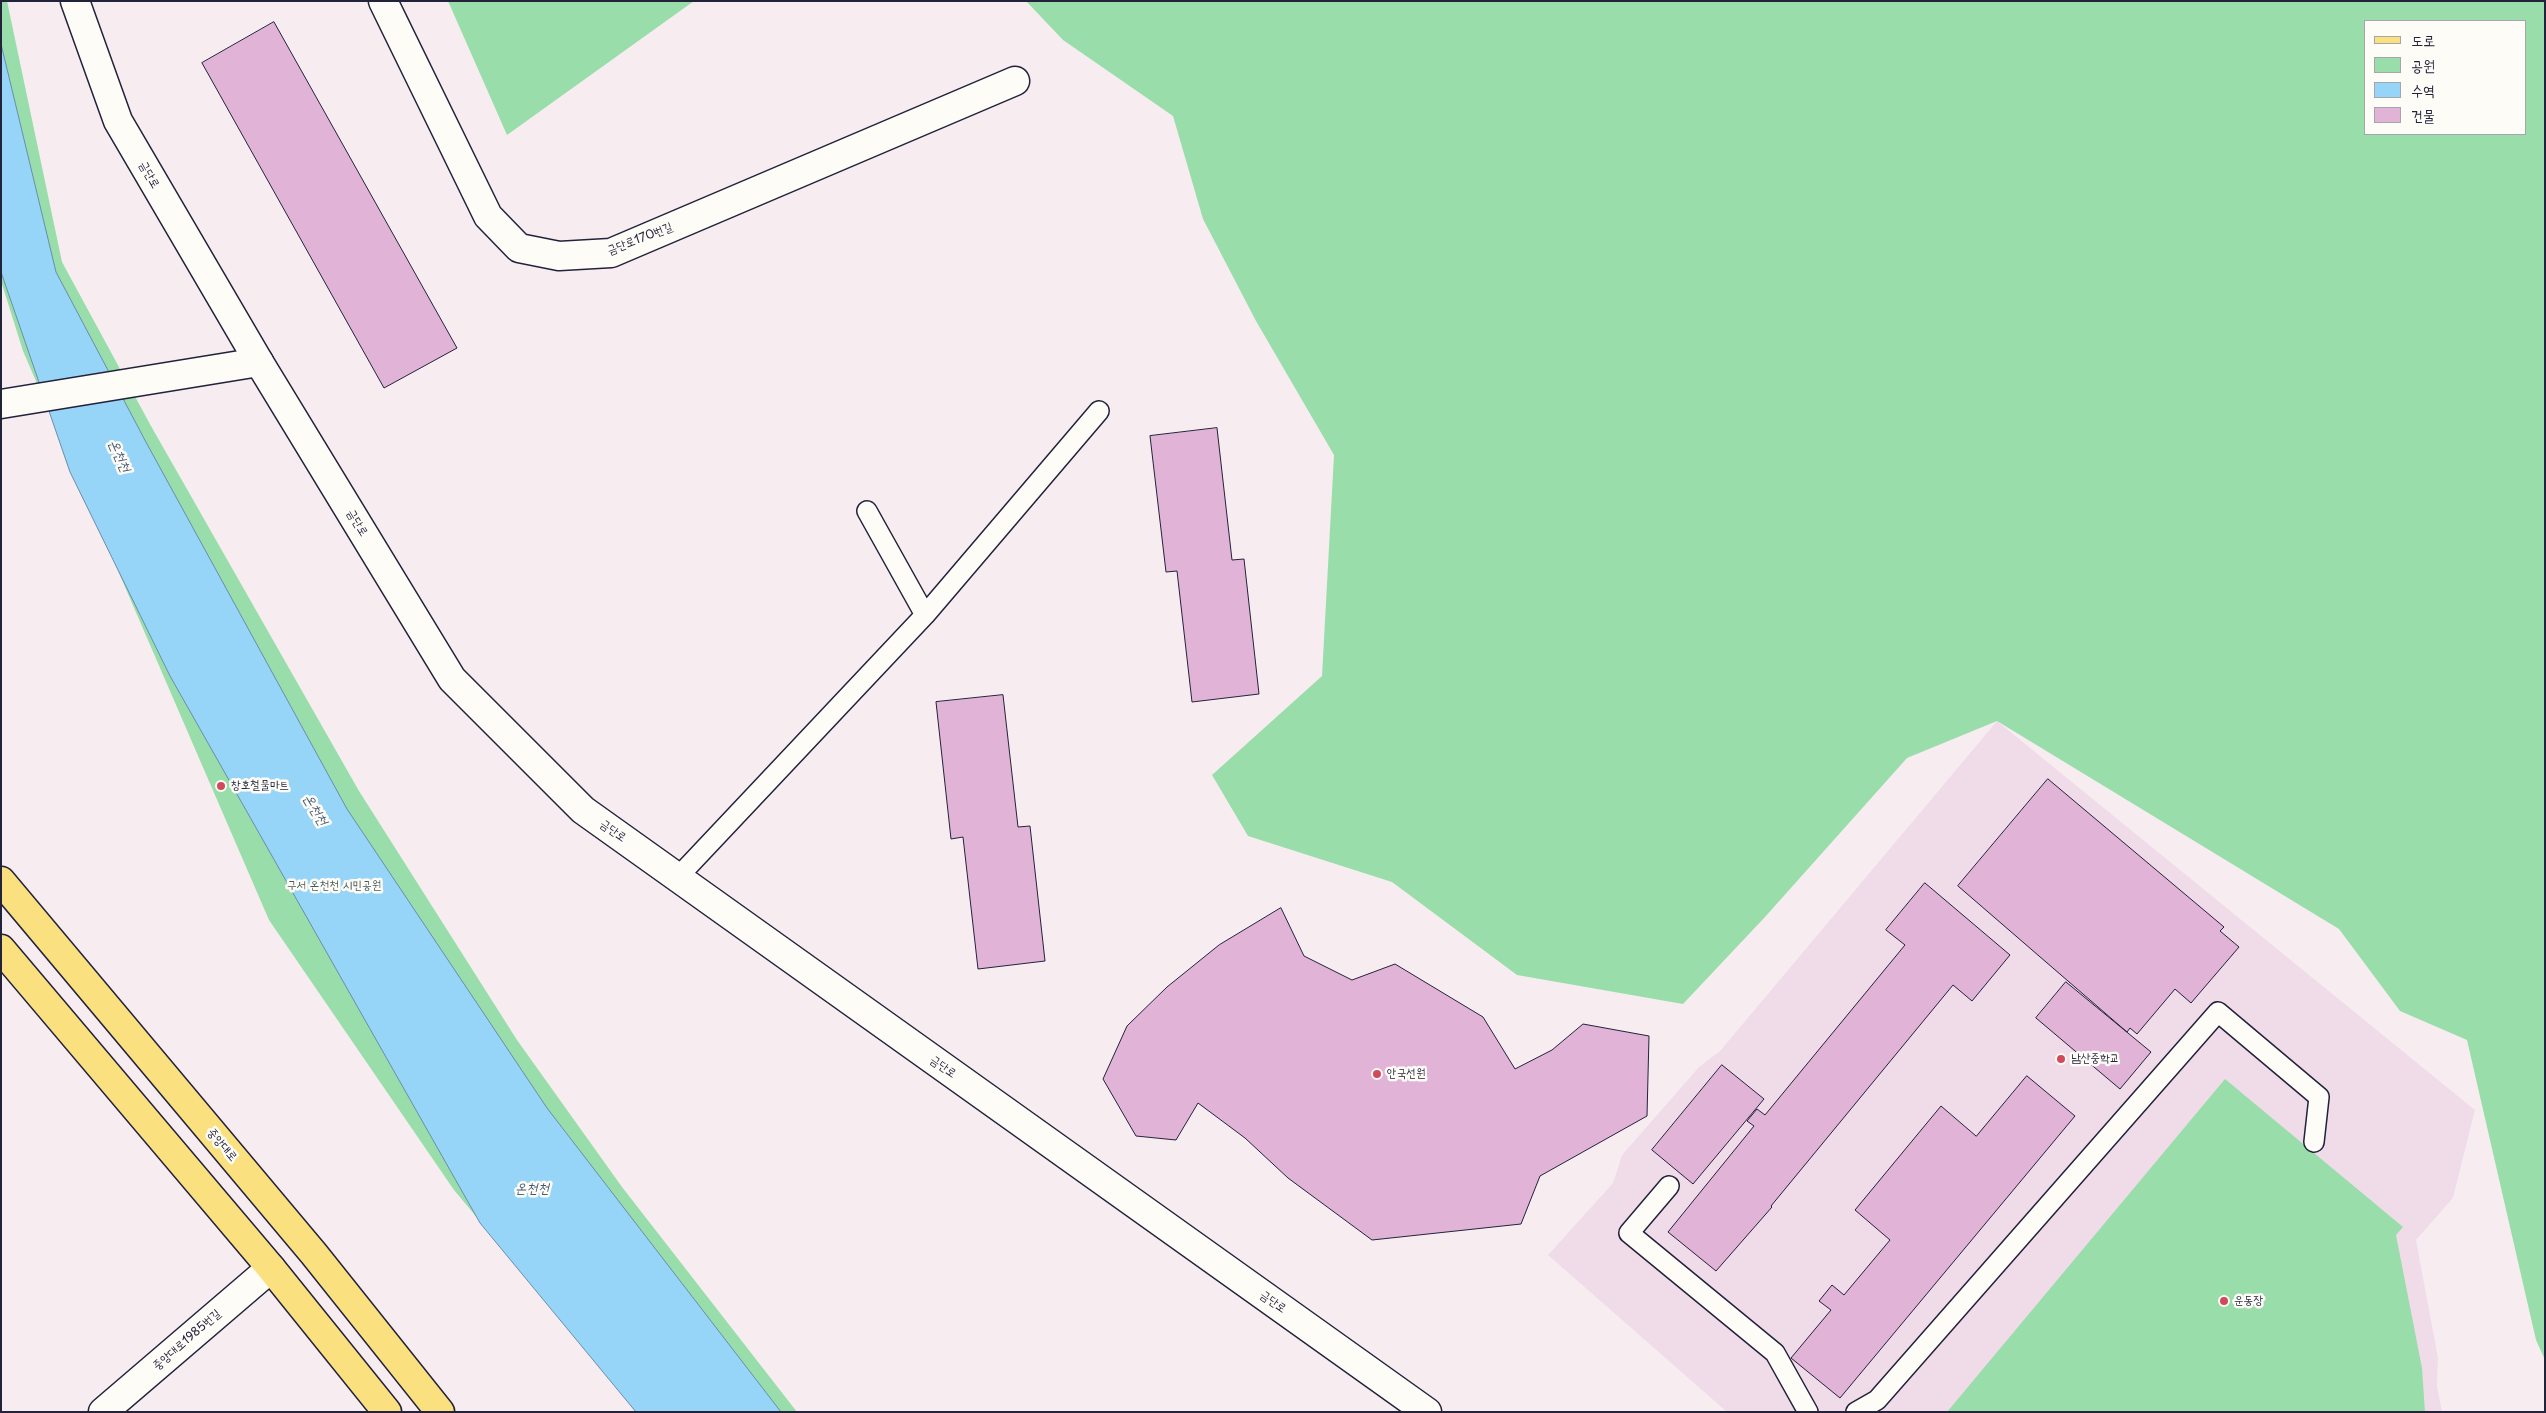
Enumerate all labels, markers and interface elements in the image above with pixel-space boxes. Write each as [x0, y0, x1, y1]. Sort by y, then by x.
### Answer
legend [2364, 20, 2526, 135]
text: 도로 [2411, 28, 2435, 51]
text: 공원 [2411, 53, 2435, 76]
text: 수역 [2411, 78, 2435, 101]
text: 건물 [2411, 103, 2435, 126]
street label: 금단로 [136, 159, 162, 191]
street label: 금단로170번길 [605, 220, 675, 258]
water label: 온천천 [104, 437, 134, 475]
street label: 금단로 [343, 507, 371, 539]
place label: 창호철물마트 [231, 779, 289, 793]
marker: 창호철물마트 [215, 780, 227, 792]
water label: 온천천 [299, 791, 331, 829]
street label: 금단로 [597, 817, 629, 845]
park label: 구서 온천천 시민공원 [287, 879, 381, 893]
place label: 남산중학교 [2071, 1052, 2119, 1066]
street label: 금단로 [927, 1053, 959, 1081]
marker: 남산중학교 [2055, 1053, 2067, 1065]
place label: 안국선원 [1387, 1067, 1426, 1081]
marker: 안국선원 [1371, 1068, 1383, 1080]
street label: 중앙대로 [204, 1126, 240, 1164]
water label: 온천천 [515, 1181, 549, 1197]
street label: 금단로 [1257, 1288, 1289, 1316]
place label: 운동장 [2234, 1294, 2263, 1308]
marker: 운동장 [2218, 1295, 2230, 1307]
street label: 중앙대로1985번길 [150, 1307, 224, 1373]

